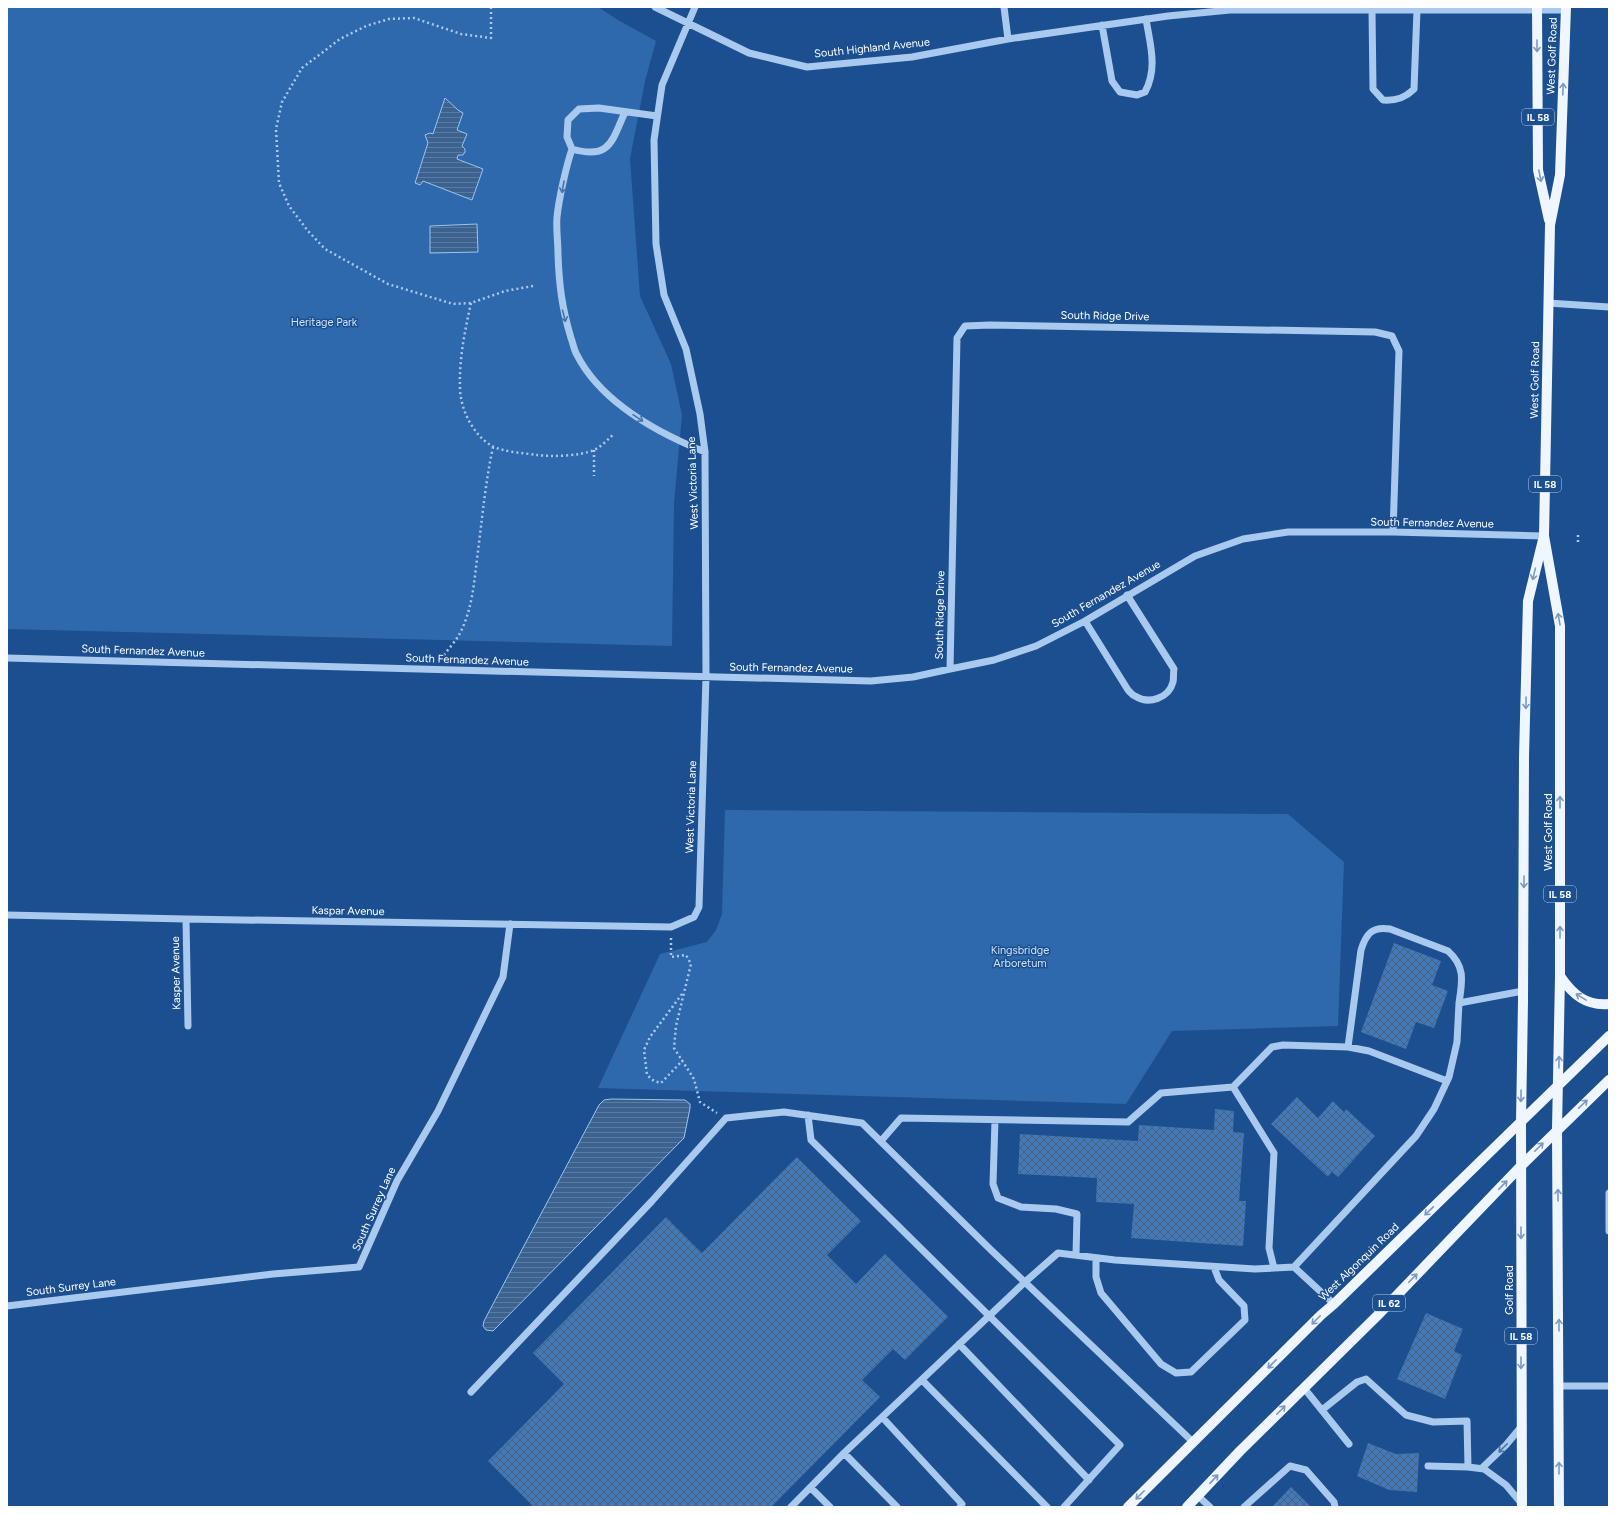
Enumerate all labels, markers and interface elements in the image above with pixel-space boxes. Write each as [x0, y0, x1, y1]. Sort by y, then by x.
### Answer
street label: West Golf Road [1544, 17, 1560, 95]
street label: South Highland Avenue [814, 35, 930, 61]
one-way arrow [1533, 39, 1541, 52]
one-way arrow [1560, 83, 1567, 96]
road number: IL 58 [1522, 109, 1554, 125]
one-way arrow [1536, 169, 1544, 182]
one-way arrow [559, 180, 567, 193]
one-way arrow [561, 309, 569, 322]
street label: South Ridge Drive [1060, 309, 1150, 323]
park label: Heritage Park [291, 316, 358, 329]
street label: West Golf Road [1528, 341, 1542, 419]
one-way arrow [632, 414, 643, 422]
street label: West Victoria Lane [685, 436, 701, 530]
road number: IL 58 [1529, 476, 1561, 492]
street label: South Fernandez Avenue [1370, 515, 1494, 531]
street label: South Fernandez Avenue [1049, 557, 1163, 631]
one-way arrow [1530, 567, 1538, 580]
street label: South Ridge Drive [933, 570, 947, 660]
one-way arrow [1554, 613, 1562, 626]
street label: South Fernandez Avenue [81, 642, 205, 660]
street label: South Fernandez Avenue [405, 651, 529, 669]
street label: South Fernandez Avenue [729, 660, 853, 676]
one-way arrow [1522, 696, 1529, 709]
street label: West Victoria Lane [683, 760, 699, 854]
street label: West Golf Road [1542, 793, 1555, 871]
one-way arrow [1556, 796, 1564, 809]
one-way arrow [1520, 875, 1528, 888]
road number: IL 58 [1544, 886, 1576, 902]
street label: Kaspar Avenue [311, 904, 385, 918]
one-way arrow [1556, 926, 1564, 939]
street label: Kasper Avenue [169, 936, 183, 1010]
park label: Kingsbridge Arboretum [991, 944, 1049, 970]
one-way arrow [1575, 993, 1587, 1001]
one-way arrow [1555, 1056, 1563, 1069]
one-way arrow [1517, 1089, 1525, 1102]
one-way arrow [1578, 1099, 1588, 1109]
one-way arrow [1534, 1142, 1544, 1152]
street label: South Surrey Lane [350, 1165, 398, 1253]
one-way arrow [1498, 1180, 1508, 1190]
one-way arrow [1554, 1189, 1562, 1202]
one-way arrow [1424, 1207, 1434, 1216]
street label: West Algonquin Road [1316, 1220, 1402, 1304]
one-way arrow [1517, 1226, 1525, 1239]
street label: Golf Road [1503, 1265, 1516, 1315]
one-way arrow [1408, 1273, 1417, 1283]
street label: South Surrey Lane [25, 1275, 117, 1299]
road number: IL 62 [1373, 1295, 1405, 1311]
one-way arrow [1311, 1315, 1321, 1325]
one-way arrow [1555, 1319, 1562, 1332]
road number: IL 58 [1505, 1328, 1537, 1344]
one-way arrow [1517, 1356, 1525, 1369]
one-way arrow [1267, 1359, 1277, 1369]
one-way arrow [1276, 1405, 1286, 1415]
one-way arrow [1498, 1443, 1508, 1453]
one-way arrow [1555, 1462, 1563, 1475]
one-way arrow [1209, 1474, 1219, 1484]
one-way arrow [1136, 1489, 1146, 1499]

